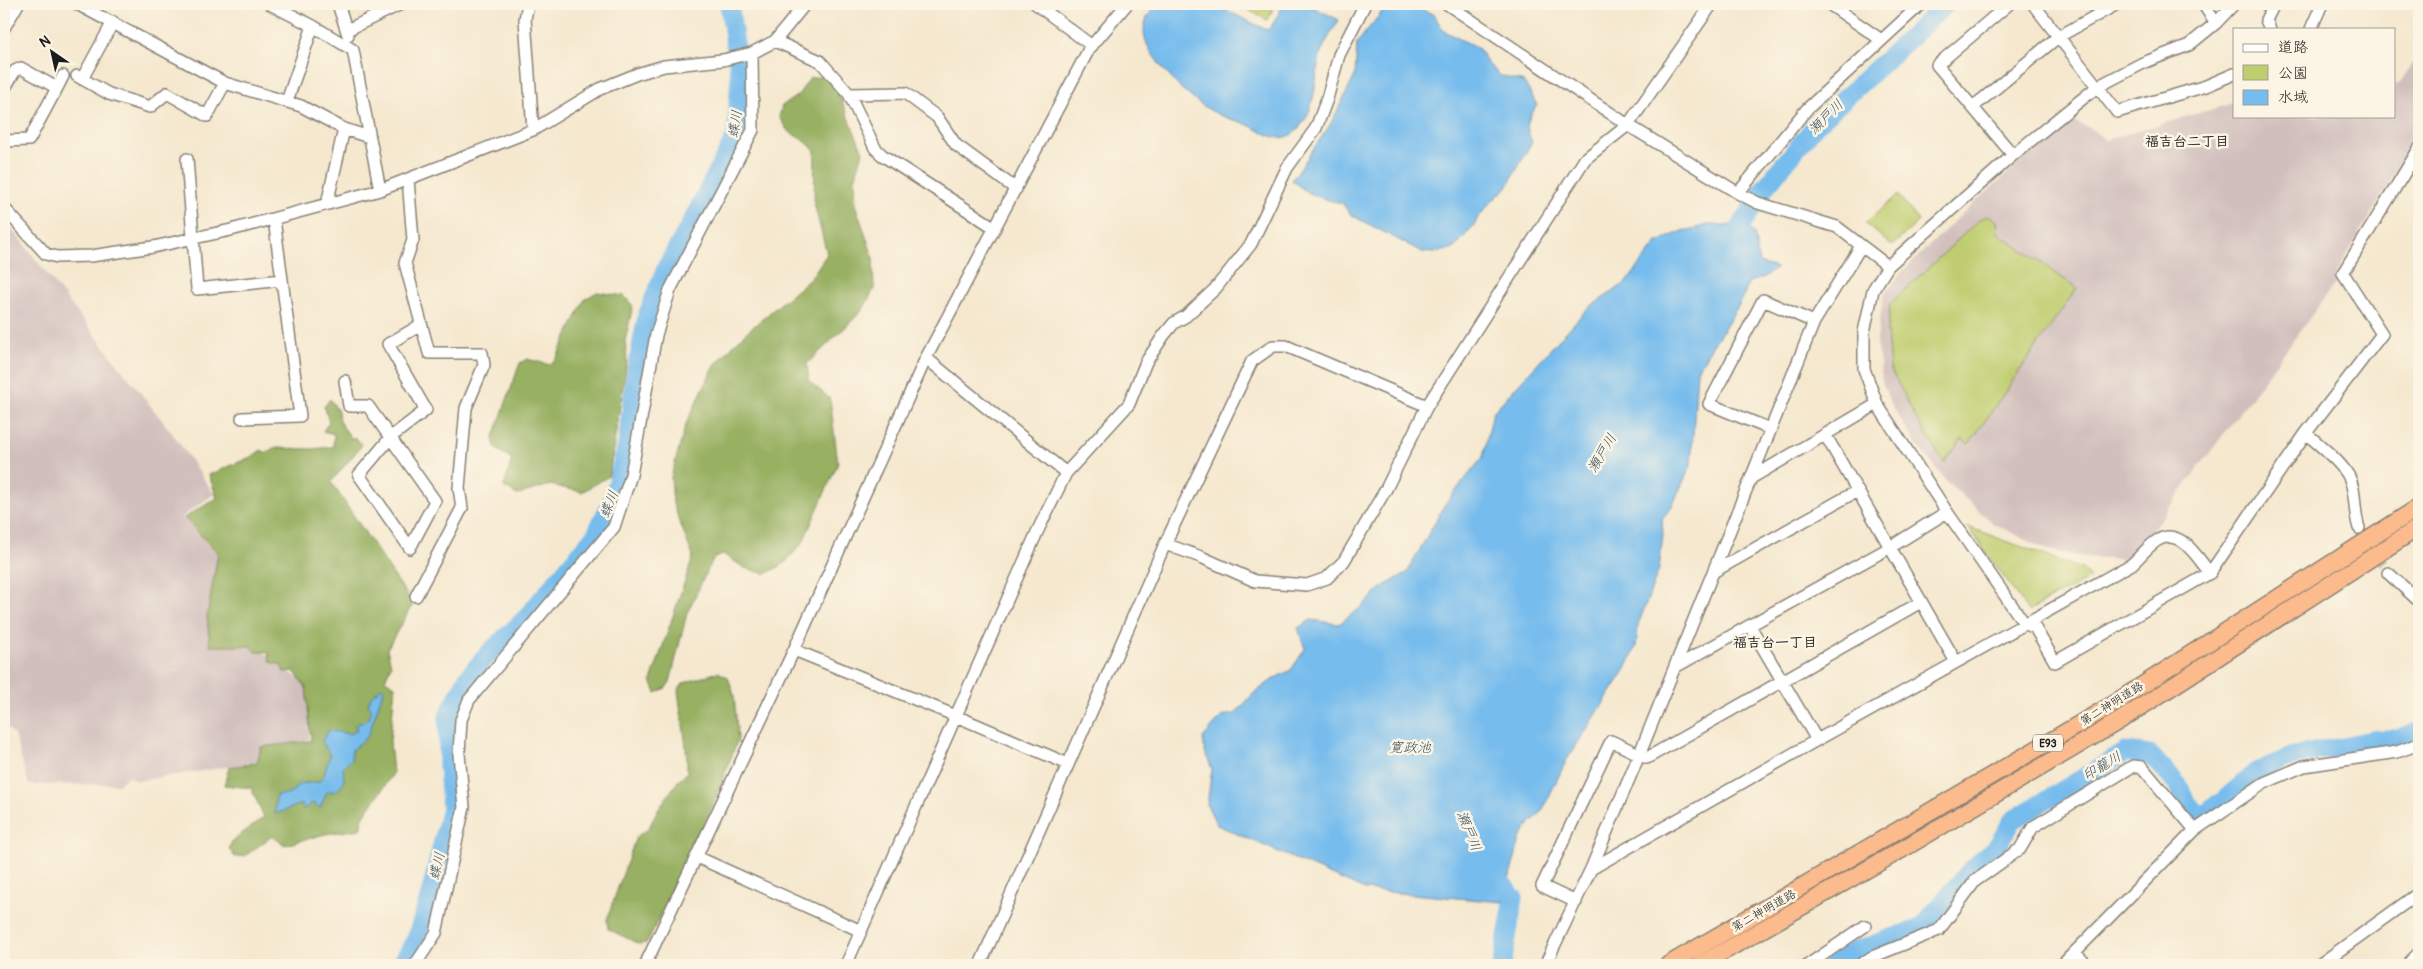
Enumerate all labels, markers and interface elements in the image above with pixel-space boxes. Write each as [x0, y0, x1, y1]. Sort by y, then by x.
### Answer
north arrow [28, 28, 78, 78]
legend [2233, 28, 2396, 118]
text: N [36, 32, 54, 51]
text: 道路 [2278, 38, 2308, 57]
text: 公園 [2278, 64, 2308, 83]
text: 水域 [2278, 88, 2308, 107]
water label: 瀬戸川 [1805, 96, 1847, 138]
water label: 蝶川 [724, 109, 746, 139]
district label: 福吉台二丁目 [2145, 133, 2229, 150]
water label: 瀬戸川 [1584, 431, 1620, 475]
water label: 蝶川 [596, 488, 622, 520]
district label: 福吉台一丁目 [1733, 634, 1817, 651]
street label: 第二神明道路 [2077, 679, 2147, 729]
road number: E93 [2033, 734, 2063, 751]
water label: 寛政池 [1389, 739, 1432, 756]
water label: 印籠川 [2080, 748, 2124, 784]
water label: 瀬戸川 [1453, 808, 1485, 854]
water label: 蝶川 [426, 850, 448, 882]
street label: 第二神明道路 [1729, 887, 1799, 935]

